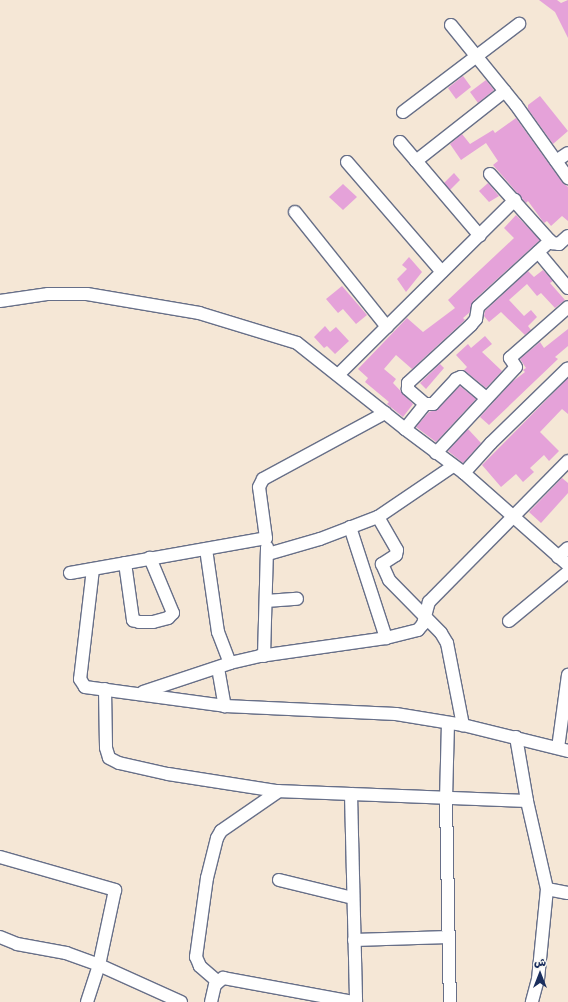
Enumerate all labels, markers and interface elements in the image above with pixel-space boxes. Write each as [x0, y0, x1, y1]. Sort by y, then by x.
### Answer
north arrow [520, 954, 560, 994]
text: ش [534, 955, 546, 969]

